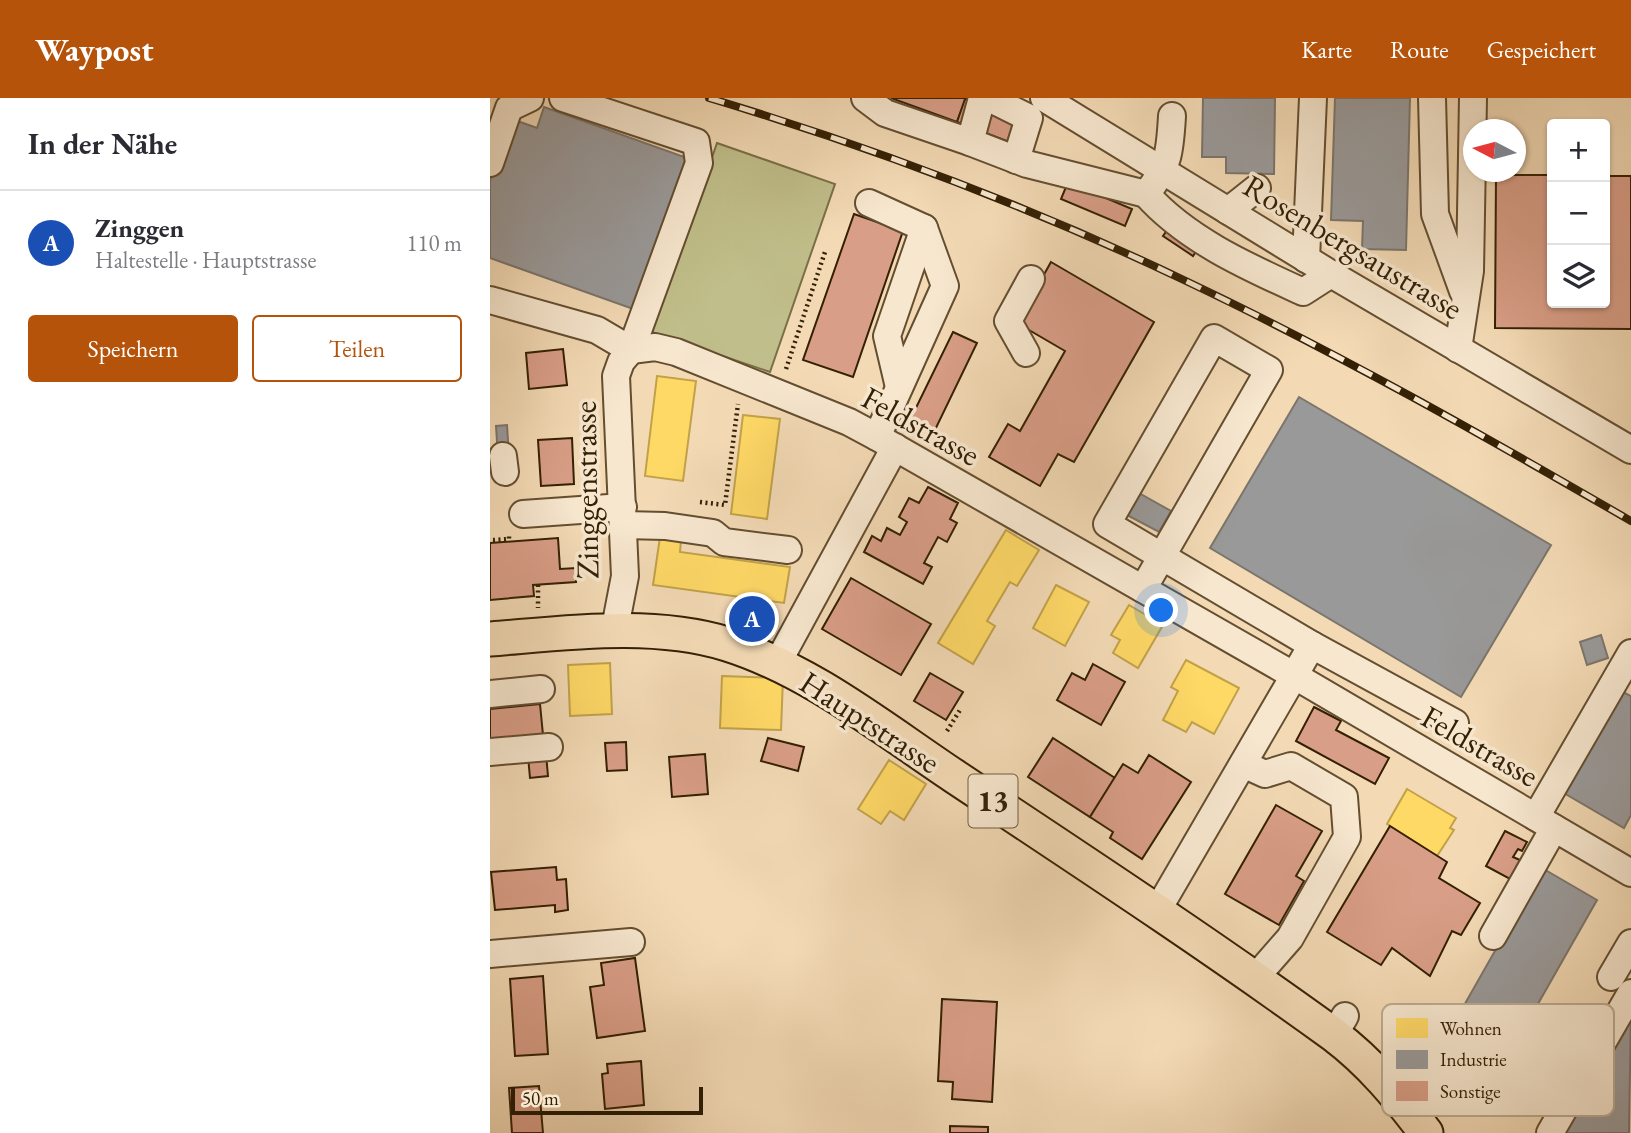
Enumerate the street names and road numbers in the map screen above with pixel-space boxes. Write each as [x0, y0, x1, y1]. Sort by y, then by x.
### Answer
street label: Rosenbergsaustrasse [1236, 165, 1470, 329]
street label: Feldstrasse [855, 376, 987, 476]
street label: Zinggenstrasse [563, 401, 609, 579]
street label: Hauptstrasse [792, 661, 948, 783]
street label: Feldstrasse [1414, 696, 1546, 796]
road number: 13 [968, 774, 1018, 828]

